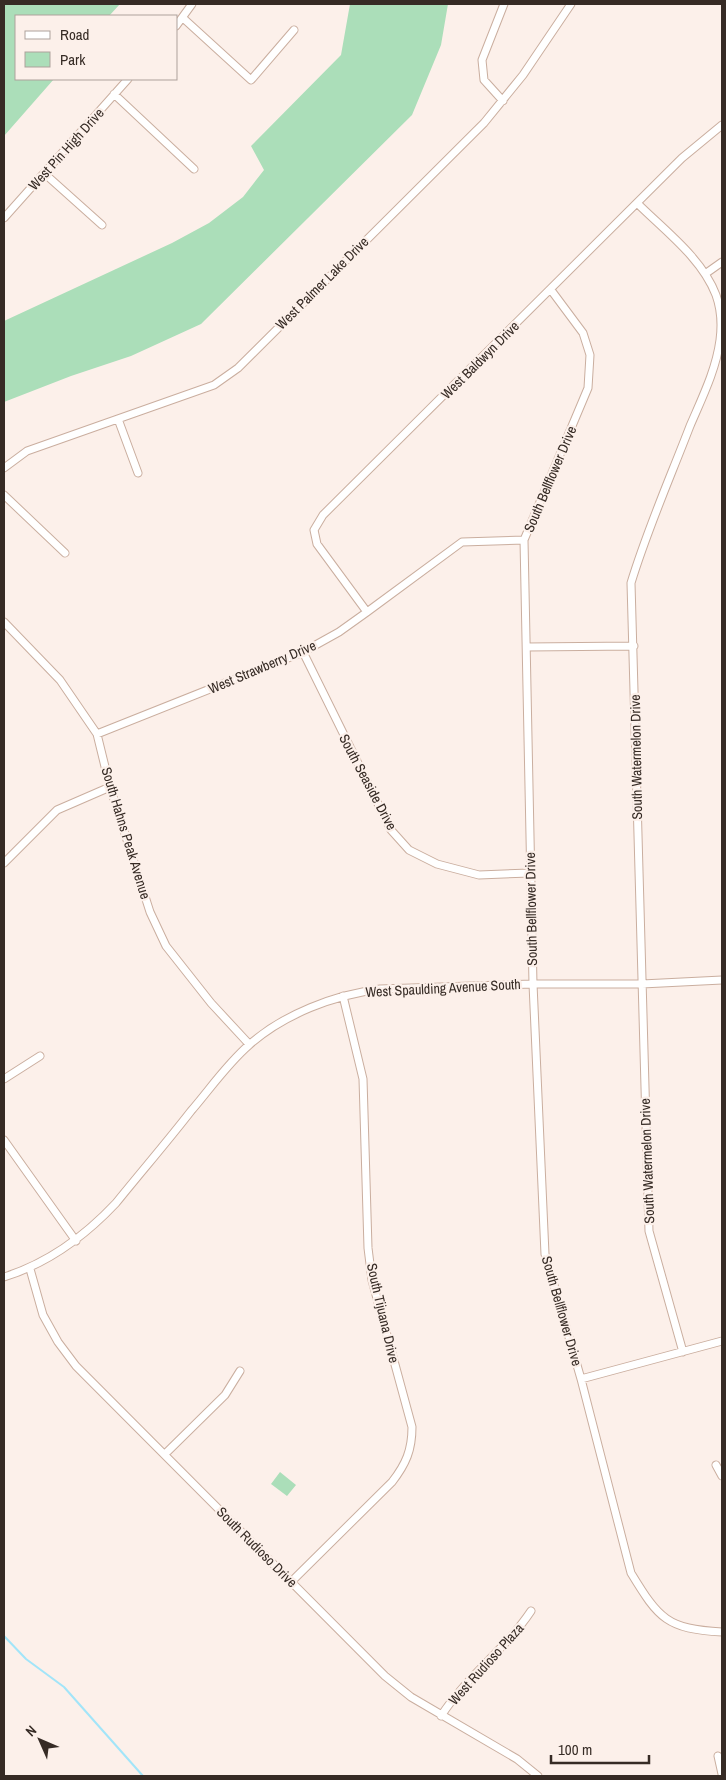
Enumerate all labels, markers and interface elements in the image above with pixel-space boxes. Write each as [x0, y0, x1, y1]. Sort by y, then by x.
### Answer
legend [15, 15, 178, 80]
text: Road [60, 24, 89, 45]
text: Park [60, 49, 86, 70]
street label: West Pin High Drive [24, 104, 108, 194]
street label: West Palmer Lake Drive [272, 233, 372, 333]
street label: West Baldwyn Drive [437, 317, 523, 403]
street label: South Bellflower Drive [520, 423, 580, 535]
street label: West Strawberry Drive [205, 636, 319, 698]
street label: South Watermelon Drive [626, 694, 646, 820]
street label: South Seaside Drive [335, 731, 401, 833]
street label: South Hahns Peak Avenue [97, 765, 155, 901]
street label: South Bellflower Drive [521, 852, 541, 966]
street label: West Spaulding Avenue South [365, 975, 521, 1001]
street label: South Watermelon Drive [636, 1098, 658, 1224]
street label: South Bellflower Drive [538, 1254, 586, 1368]
street label: South Tijuana Drive [363, 1261, 403, 1365]
street label: South Rudioso Drive [213, 1503, 301, 1591]
street label: West Rudioso Plaza [445, 1619, 528, 1709]
north arrow [15, 1715, 65, 1765]
text: N [22, 1722, 40, 1740]
scale bar [551, 1732, 648, 1764]
text: 100 m [558, 1739, 592, 1760]

